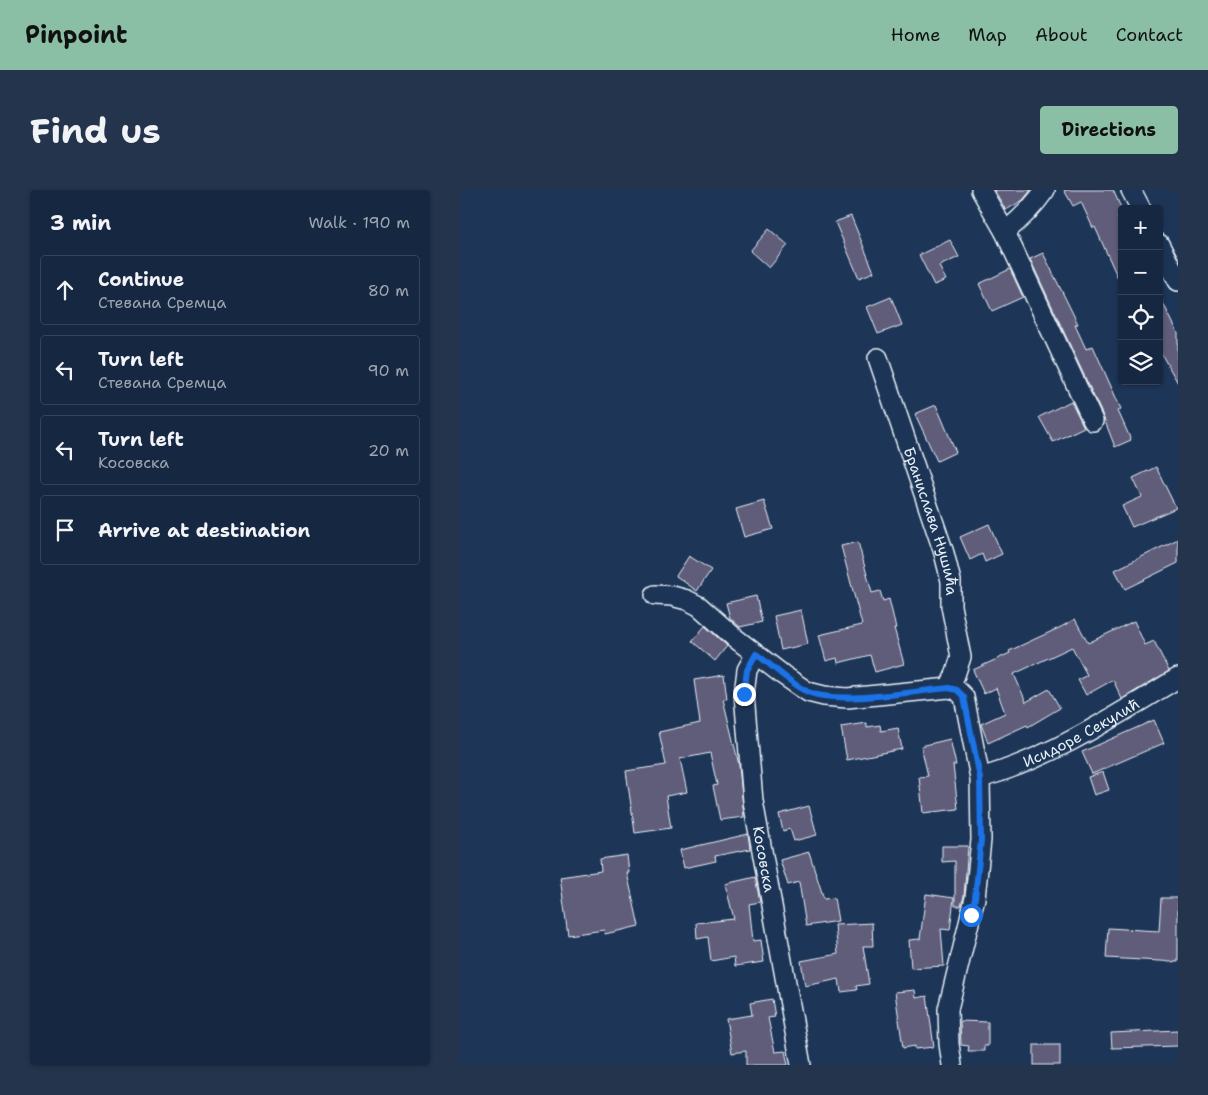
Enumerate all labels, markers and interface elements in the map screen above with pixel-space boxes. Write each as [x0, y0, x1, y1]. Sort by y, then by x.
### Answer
text: Pinpoint [25, 19, 127, 51]
text: Home [891, 23, 940, 47]
text: Map [968, 23, 1007, 47]
text: About [1035, 23, 1088, 47]
text: Contact [1116, 23, 1183, 47]
button: Directions [1040, 106, 1178, 154]
text: Find us [30, 107, 161, 154]
map controls [1118, 205, 1163, 385]
button: + [1118, 205, 1163, 250]
text: 3 min [50, 209, 111, 237]
text: Walk · 190 m [308, 212, 410, 233]
button: − [1118, 250, 1163, 295]
text: Continue [98, 267, 184, 292]
icon: ahead [51, 276, 79, 304]
text: 80 m [368, 280, 409, 301]
text: Стевана Сремца [98, 292, 226, 313]
button: locate [1118, 295, 1163, 340]
button: layers [1118, 340, 1163, 385]
text: Turn left [98, 347, 184, 372]
icon: left [51, 356, 79, 384]
text: 90 m [368, 360, 409, 381]
text: Стевана Сремца [98, 372, 226, 393]
text: Turn left [98, 427, 184, 452]
icon: left [51, 436, 79, 464]
text: 20 m [368, 440, 409, 461]
street label: Бранислава Нушића [899, 444, 961, 596]
text: Косовска [98, 452, 169, 473]
icon: arrive [51, 516, 79, 544]
text: Arrive at destination [98, 518, 310, 543]
route end [733, 683, 756, 706]
street label: Исидоре Секулић [1020, 694, 1143, 772]
street label: Косовска [748, 824, 780, 894]
route start [960, 904, 983, 927]

